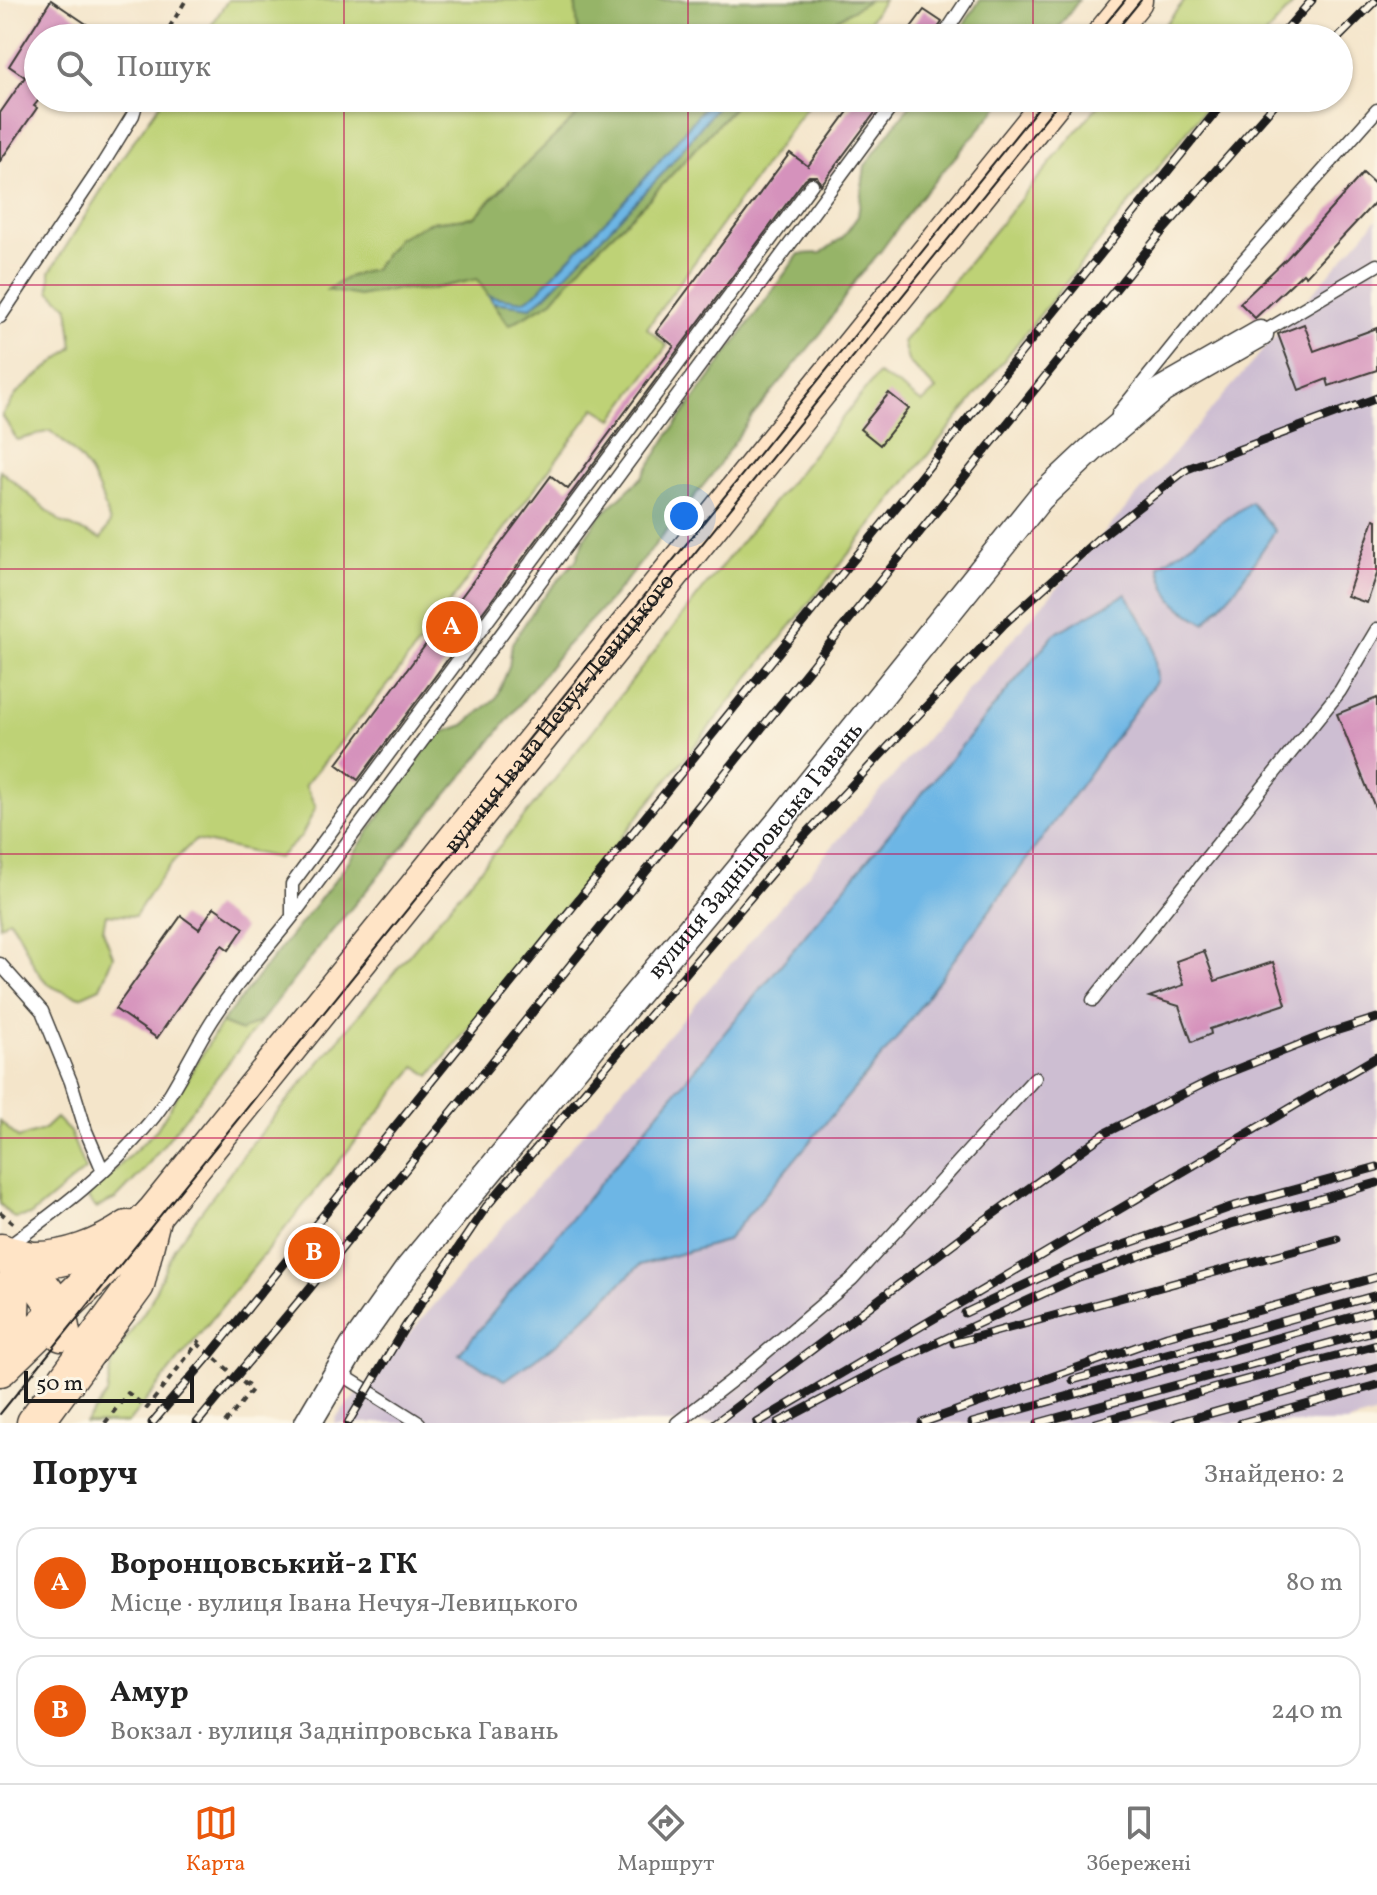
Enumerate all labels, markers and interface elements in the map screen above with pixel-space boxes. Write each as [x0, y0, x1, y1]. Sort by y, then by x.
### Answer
search box [24, 24, 1353, 112]
icon: search [52, 46, 96, 90]
text: Пошук [116, 47, 211, 89]
your location [664, 496, 704, 536]
street label: вулиця Івана Нечуя-Левицького [437, 567, 684, 861]
pin: A [426, 597, 478, 657]
street label: вулиця Задніпровська Гавань [641, 715, 873, 987]
pin: B [288, 1223, 340, 1283]
scale bar [24, 1367, 194, 1403]
text: 50 m [36, 1369, 83, 1400]
text: Поруч [32, 1452, 138, 1499]
text: Знайдено: 2 [1204, 1457, 1345, 1493]
text: Воронцовський-2 ГК [110, 1544, 417, 1586]
text: A [51, 1565, 69, 1601]
text: 80 m [1286, 1565, 1343, 1601]
text: Місце · вулиця Івана Нечуя-Левицького [110, 1586, 578, 1622]
text: Амур [110, 1672, 189, 1714]
text: B [51, 1693, 69, 1729]
text: 240 m [1271, 1693, 1343, 1729]
text: Вокзал · вулиця Задніпровська Гавань [110, 1714, 559, 1750]
tab: Карта [186, 1801, 246, 1880]
tab: Маршрут [617, 1801, 714, 1880]
tab: Збережені [1086, 1801, 1191, 1880]

